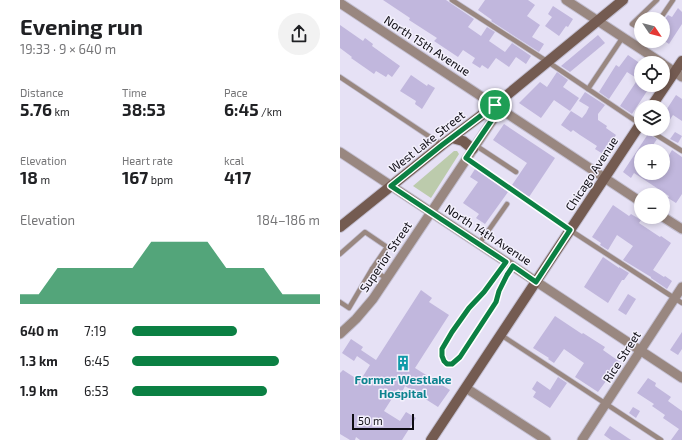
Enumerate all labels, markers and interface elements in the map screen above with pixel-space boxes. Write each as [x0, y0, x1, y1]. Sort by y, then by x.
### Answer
street label: North 15th Avenue [382, 12, 473, 78]
north arrow [634, 12, 670, 48]
map controls [634, 12, 670, 224]
text: Evening run [20, 13, 143, 39]
button: share [278, 13, 320, 55]
text: 19:33 · 9 × 640 m [20, 41, 116, 57]
button: locate [634, 56, 670, 92]
text: Distance [20, 86, 63, 99]
text: Time [122, 86, 147, 99]
text: Pace [224, 86, 248, 99]
pin [478, 88, 512, 122]
icon: arrive [484, 94, 506, 116]
text: 5.76 [20, 99, 52, 119]
text: 38:53 [122, 99, 166, 119]
text: 6:45 [224, 99, 259, 119]
button: layers [634, 100, 670, 136]
text: km [52, 105, 70, 118]
text: /km [259, 105, 282, 118]
street label: West Lake Street [386, 107, 467, 175]
street label: Chicago Avenue [562, 134, 620, 213]
button: + [634, 144, 670, 180]
text: Elevation [20, 154, 67, 167]
text: Heart rate [122, 154, 173, 167]
text: kcal [224, 154, 244, 167]
text: 18 [20, 167, 38, 187]
text: 167 [122, 167, 148, 187]
text: 417 [224, 167, 251, 187]
text: m [38, 173, 50, 186]
text: bpm [148, 173, 173, 186]
button: − [634, 188, 670, 224]
street label: North 14th Avenue [443, 201, 535, 267]
text: Elevation [20, 212, 75, 228]
text: 184–186 m [257, 212, 320, 228]
street label: Superior Street [356, 218, 414, 294]
text: 640 m [20, 323, 58, 339]
text: 7:19 [84, 323, 106, 339]
street label: Rice Street [599, 328, 643, 385]
text: 1.3 km [20, 353, 58, 369]
text: 6:45 [84, 353, 109, 369]
building icon: Former Westlake Hospital [394, 354, 412, 372]
place label: Former Westlake Hospital [354, 372, 452, 400]
text: 1.9 km [20, 383, 58, 399]
text: 6:53 [84, 383, 109, 399]
scale bar [352, 412, 414, 431]
text: 50 m [358, 414, 383, 427]

